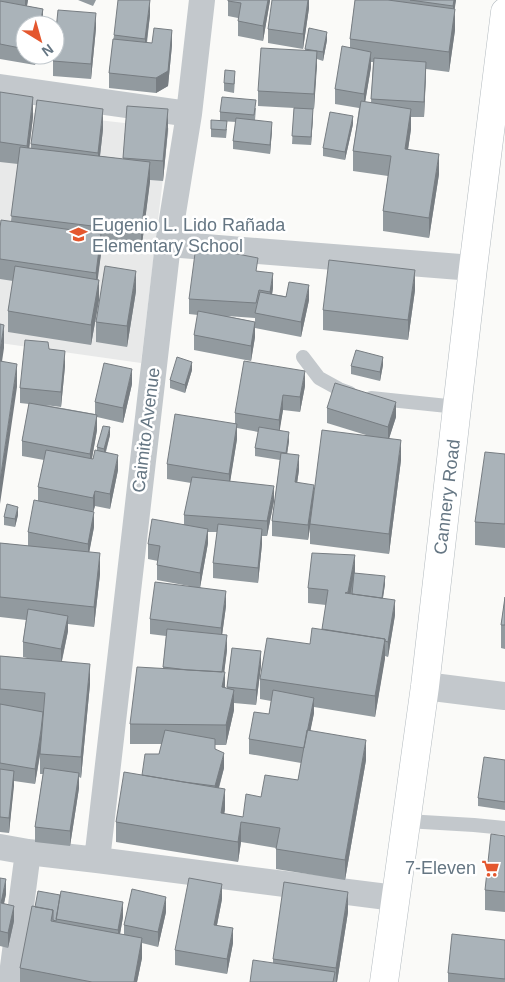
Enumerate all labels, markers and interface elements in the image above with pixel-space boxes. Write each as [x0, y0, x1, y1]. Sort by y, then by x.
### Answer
north arrow [15, 15, 65, 65]
text: N [39, 41, 57, 60]
place label: Eugenio L. Lido Rañada Elementary School [92, 215, 286, 256]
school or university icon: Eugenio L. Lido Rañada Elementary School [68, 225, 88, 245]
street label: Caimito Avenue [128, 366, 164, 494]
street label: Cannery Road [430, 438, 464, 556]
place label: 7-Eleven [405, 858, 476, 878]
supermarket icon: 7-Eleven [480, 858, 500, 878]

